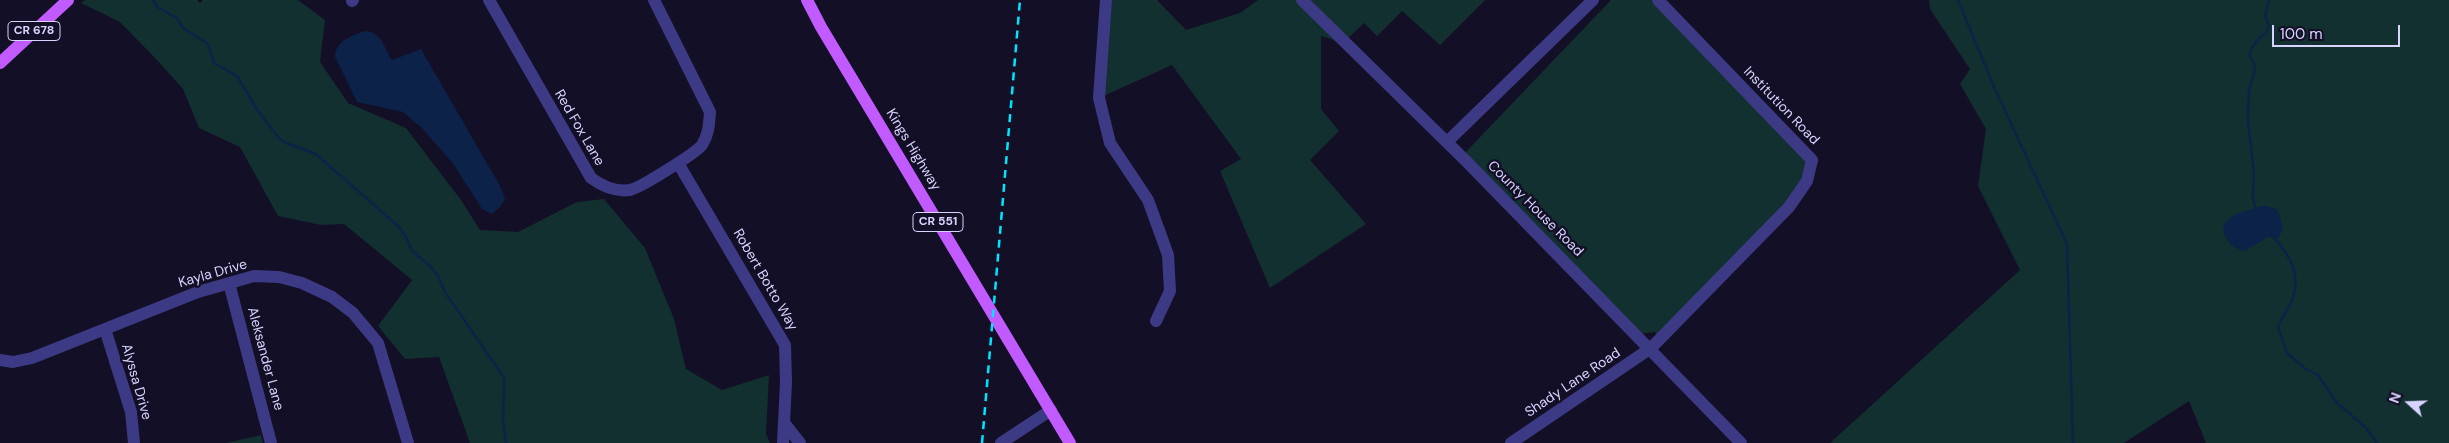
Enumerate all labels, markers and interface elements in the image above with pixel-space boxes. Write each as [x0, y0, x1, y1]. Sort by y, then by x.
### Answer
scale bar [2274, 15, 2402, 47]
road number: CR 678 [8, 22, 60, 40]
text: 100 m [2280, 24, 2323, 44]
street label: Institution Road [1740, 64, 1822, 148]
street label: Red Fox Lane [550, 87, 608, 169]
street label: Kings Highway [882, 106, 944, 194]
street label: County House Road [1484, 158, 1586, 260]
road number: CR 551 [913, 212, 963, 232]
street label: Robert Botto Way [729, 226, 801, 334]
street label: Kayla Drive [177, 256, 249, 292]
street label: Aleksander Lane [243, 305, 287, 413]
street label: Alyssa Drive [117, 342, 155, 422]
street label: Shady Lane Road [1522, 345, 1624, 421]
north arrow [2384, 378, 2434, 428]
text: N [2385, 390, 2405, 406]

